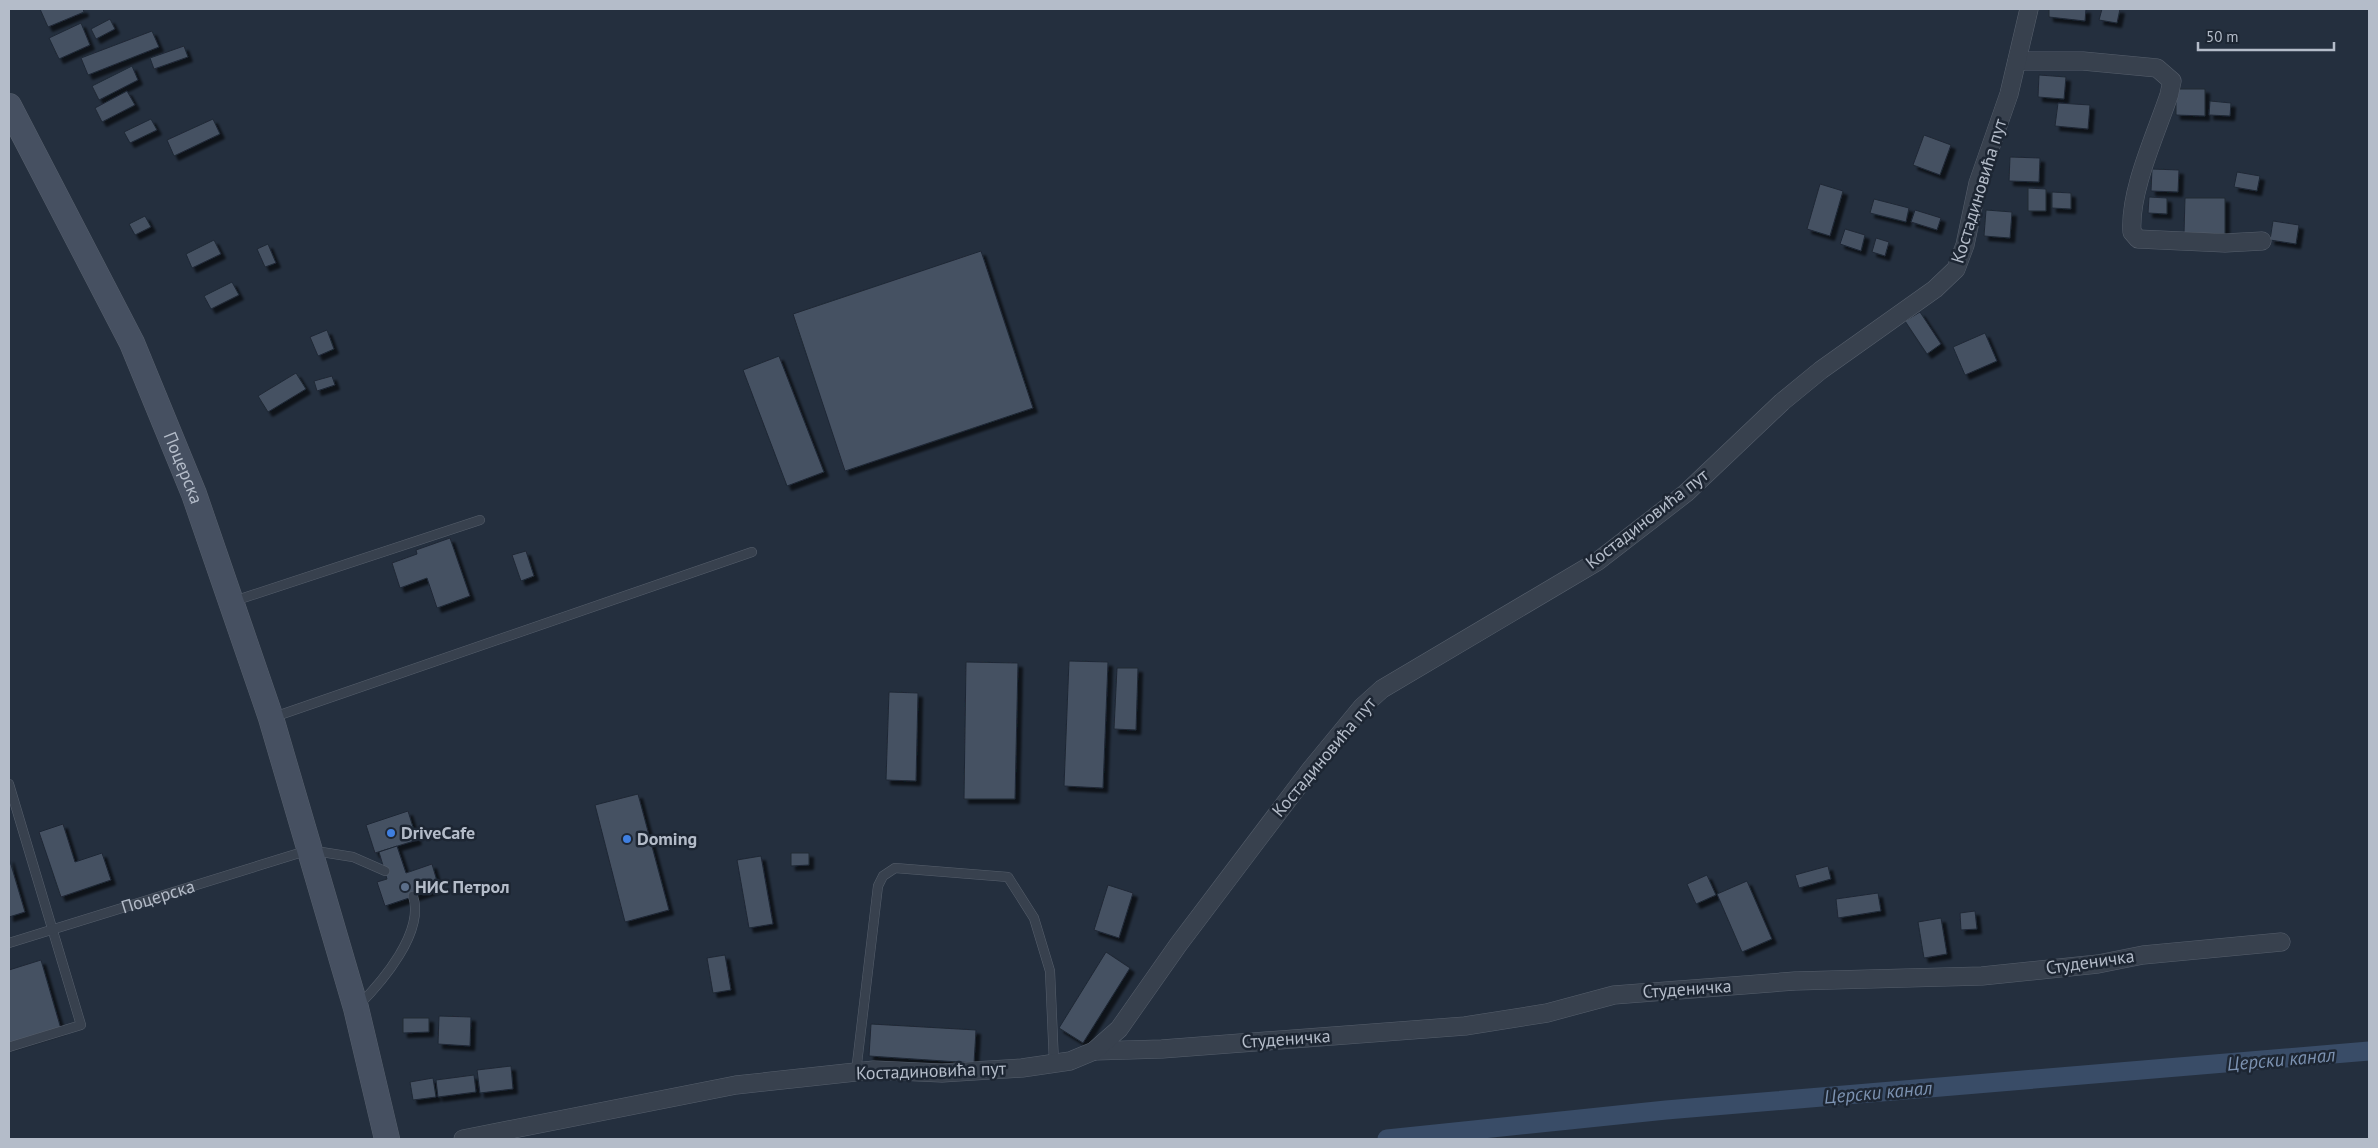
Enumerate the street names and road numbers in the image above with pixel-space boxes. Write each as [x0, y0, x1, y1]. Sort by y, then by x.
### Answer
street label: Костадиновића пут [1946, 115, 2012, 266]
street label: Поцерска [159, 428, 209, 507]
street label: Костадиновића пут [1581, 463, 1713, 574]
street label: Костадиновића пут [1267, 691, 1381, 821]
street label: Поцерска [118, 874, 198, 919]
street label: Студеничка [2044, 944, 2136, 979]
street label: Студеничка [1642, 974, 1732, 1003]
street label: Студеничка [1241, 1024, 1331, 1053]
street label: Костадиновића пут [856, 1056, 1007, 1085]

